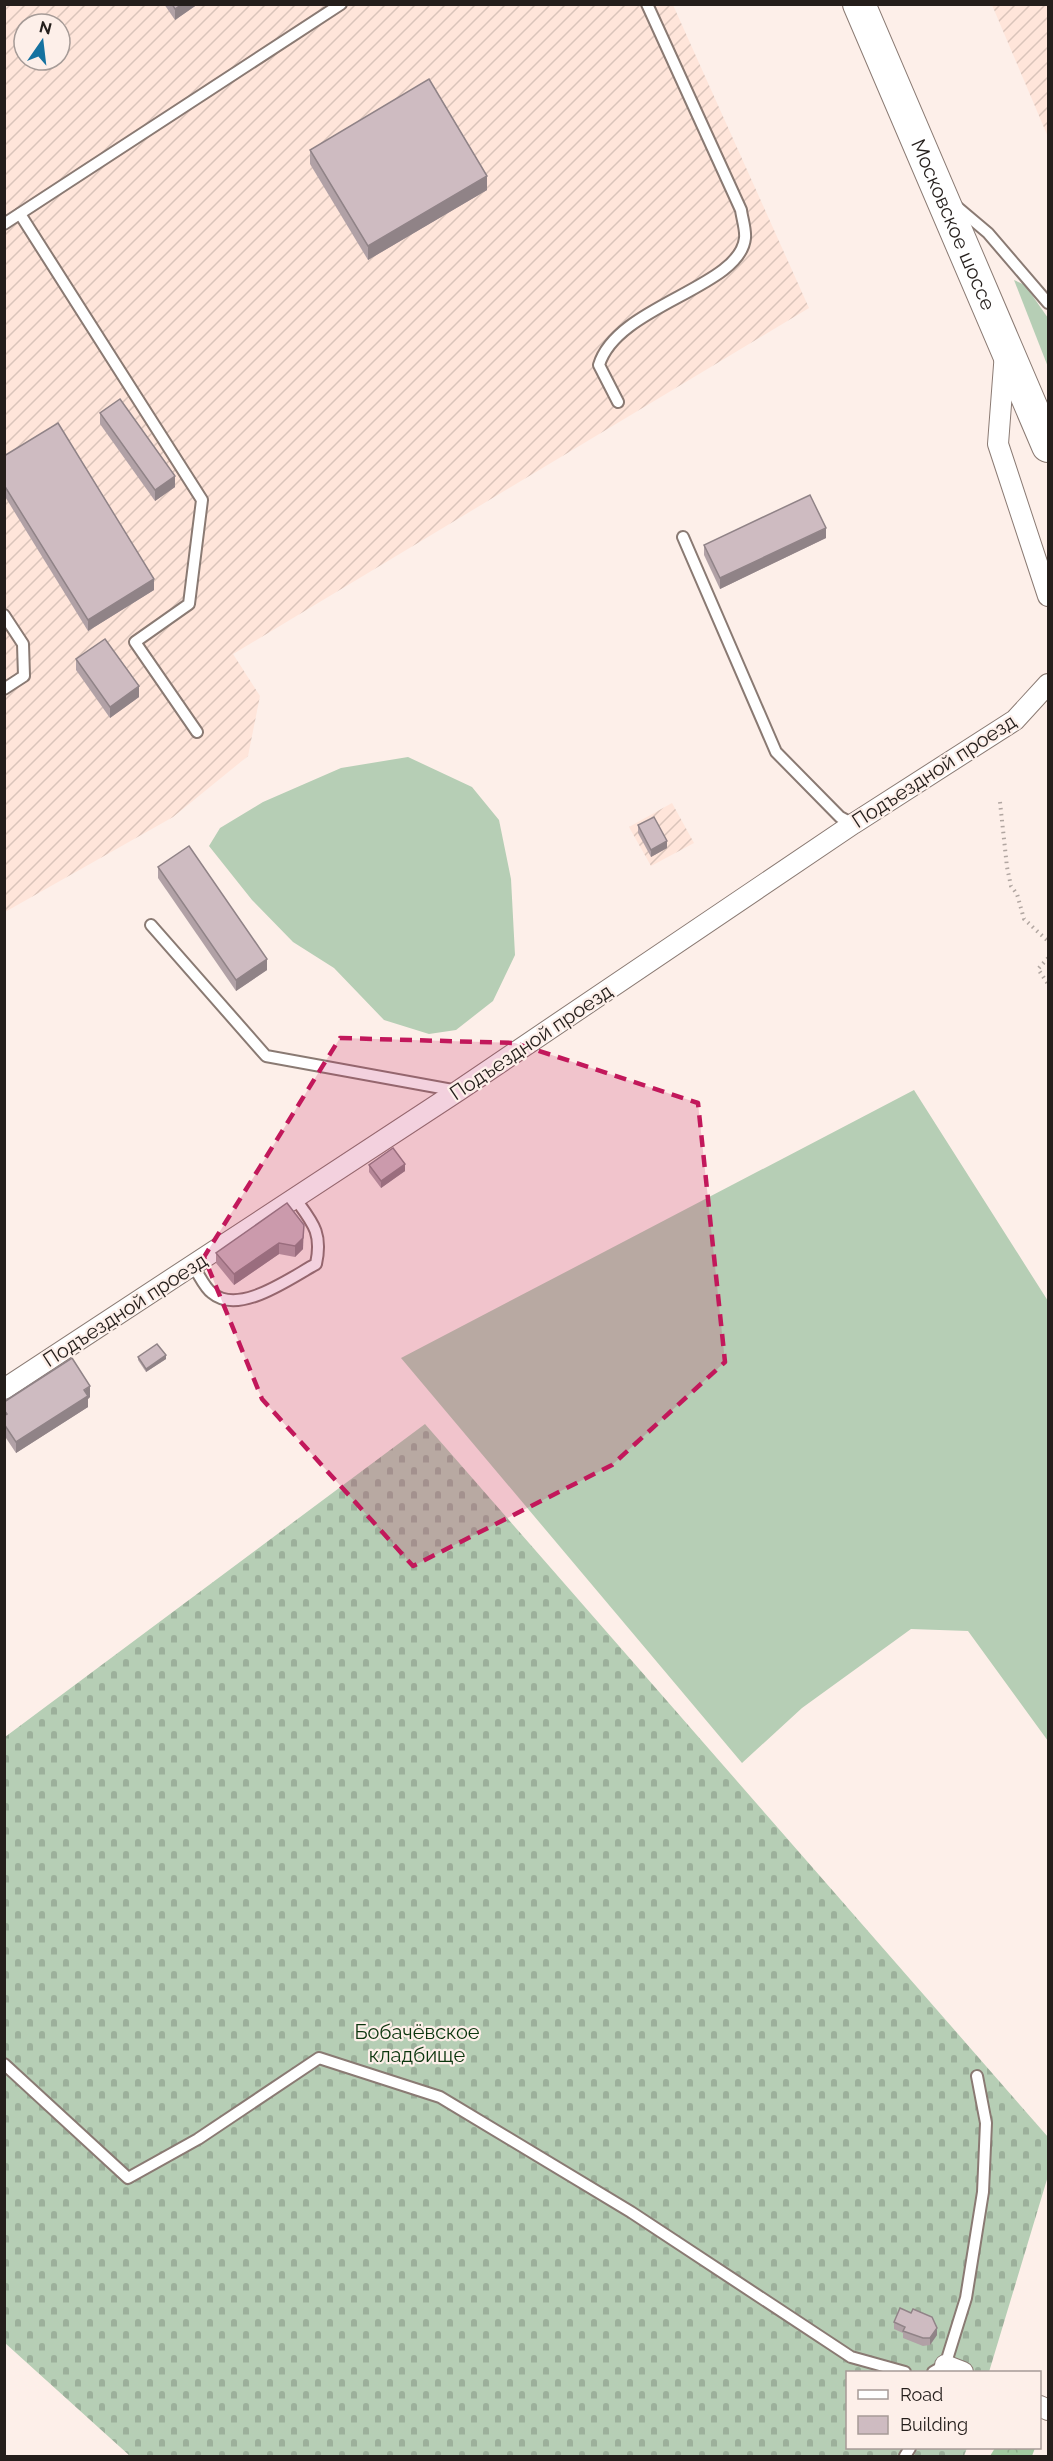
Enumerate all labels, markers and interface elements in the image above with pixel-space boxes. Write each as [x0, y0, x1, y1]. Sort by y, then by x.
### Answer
north arrow [12, 12, 72, 72]
text: N [37, 17, 54, 39]
street label: Московское шоссе [906, 135, 1001, 314]
street label: Подъездной проезд [847, 709, 1021, 833]
street label: Подъездной проезд [445, 979, 617, 1105]
street label: Подъездной проезд [38, 1248, 212, 1372]
park label: Бобачёвское кладбище [354, 2020, 480, 2067]
legend [846, 2371, 1041, 2449]
text: Road [900, 2384, 943, 2405]
text: Building [900, 2414, 968, 2435]

